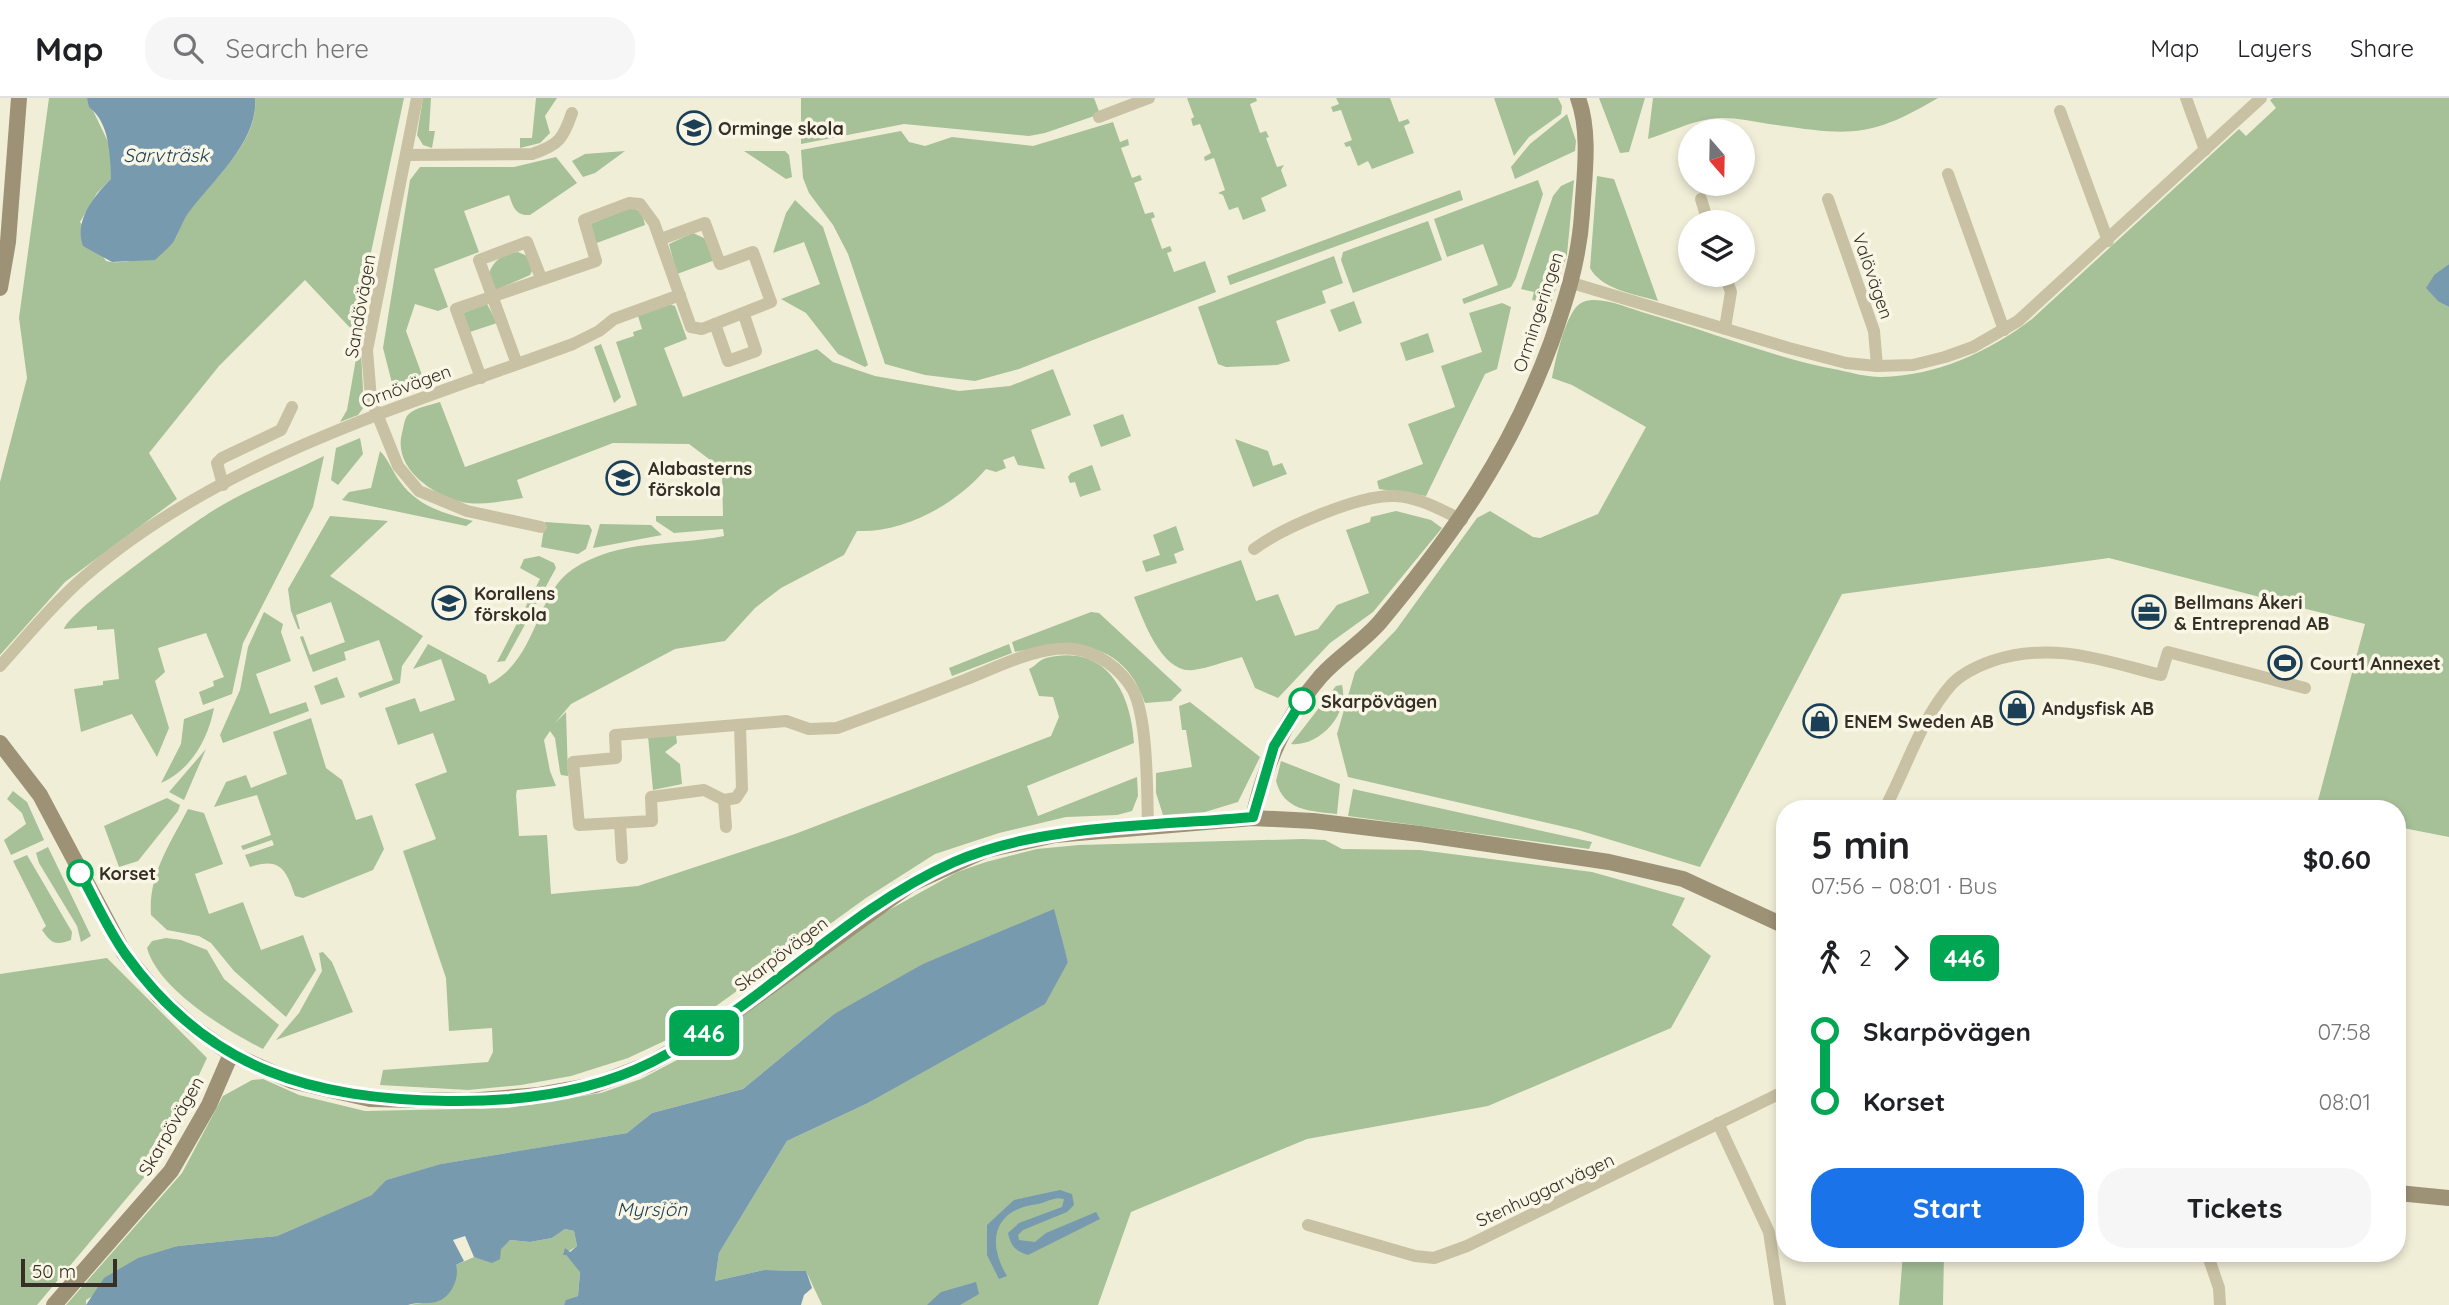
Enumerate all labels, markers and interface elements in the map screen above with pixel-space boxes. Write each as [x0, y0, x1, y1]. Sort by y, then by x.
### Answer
search box [145, 17, 635, 80]
text: Map [35, 28, 103, 69]
icon: search [169, 29, 207, 67]
text: Search here [225, 32, 369, 65]
text: Map [2150, 33, 2199, 63]
text: Layers [2237, 33, 2312, 63]
text: Share [2350, 33, 2414, 63]
school or university icon: Orminge skola [675, 109, 713, 147]
place label: Orminge skola [718, 117, 844, 140]
north arrow [1678, 119, 1755, 196]
map controls [1678, 119, 1755, 287]
water label: Sarvträsk [123, 143, 211, 167]
button: layers [1678, 210, 1755, 287]
street label: Valövägen [1848, 230, 1898, 322]
street label: Ormingeringen [1508, 249, 1568, 375]
street label: Sandövägen [340, 252, 380, 360]
street label: Ornövägen [358, 359, 454, 413]
place label: Alabasterns förskola [648, 457, 752, 501]
school or university icon: Alabasterns förskola [604, 459, 642, 497]
place label: Korallens förskola [474, 582, 555, 626]
school or university icon: Korallens förskola [430, 584, 468, 622]
place label: Bellmans Åkeri & Entreprenad AB [2174, 591, 2329, 635]
office icon: Bellmans Åkeri & Entreprenad AB [2130, 593, 2168, 631]
sports icon: Court1 Annexet [2266, 644, 2304, 682]
place label: Court1 Annexet [2310, 652, 2441, 675]
marker: Skarpövägen [1289, 688, 1315, 714]
shop icon: Andysfisk AB [1998, 689, 2036, 727]
place label: Skarpövägen [1321, 690, 1437, 713]
place label: Andysfisk AB [2042, 697, 2154, 720]
shop icon: ENEM Sweden AB [1801, 702, 1839, 740]
place label: ENEM Sweden AB [1844, 710, 1994, 733]
text: 5 min [1811, 821, 1910, 869]
text: $0.60 [2303, 843, 2371, 876]
marker: Korset [67, 860, 93, 886]
place label: Korset [99, 862, 156, 885]
text: 07:56 – 08:01 · Bus [1811, 871, 1997, 900]
street label: Skarpövägen [730, 911, 832, 997]
icon: walk [1811, 939, 1849, 977]
icon: forward [1882, 939, 1920, 977]
text: 2 [1859, 943, 1872, 972]
text: 446 [1944, 943, 1985, 973]
line badge: 446 [664, 1010, 744, 1056]
text: Skarpövägen [1863, 1015, 2031, 1048]
text: 07:58 [2318, 1017, 2371, 1046]
text: 446 [683, 1018, 725, 1048]
street label: Skarpövägen [133, 1072, 209, 1180]
text: Korset [1863, 1085, 1946, 1118]
text: 08:01 [2318, 1087, 2371, 1116]
street label: Stenhuggarvägen [1472, 1148, 1618, 1232]
button: Start [1811, 1168, 2084, 1248]
button: Tickets [2098, 1168, 2371, 1248]
water label: Myrsjön [617, 1197, 688, 1221]
scale bar [21, 1256, 117, 1288]
text: 50 m [32, 1259, 76, 1283]

